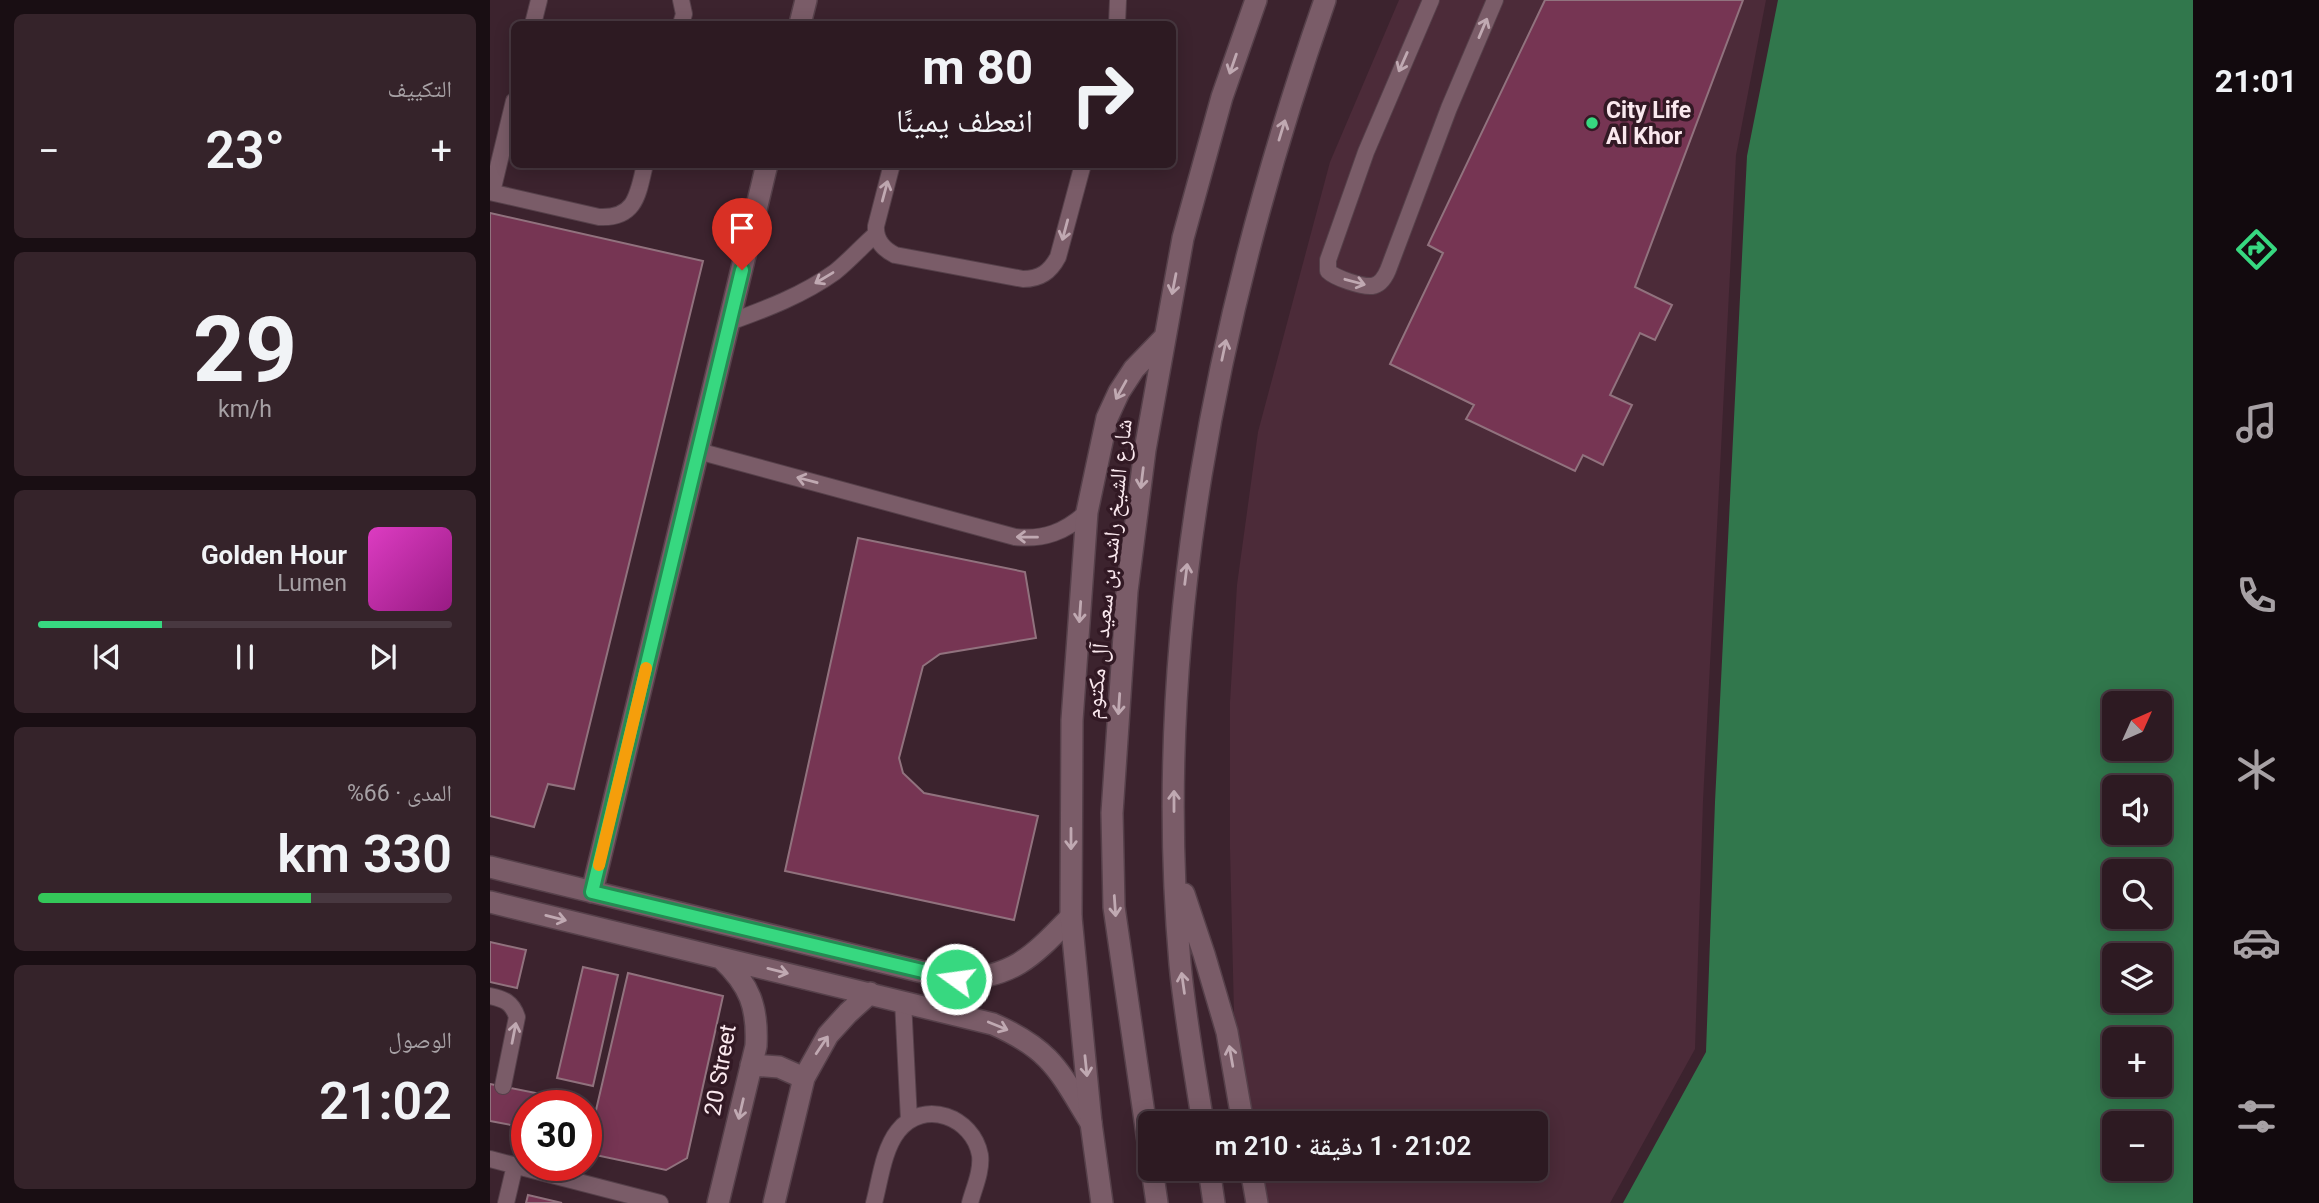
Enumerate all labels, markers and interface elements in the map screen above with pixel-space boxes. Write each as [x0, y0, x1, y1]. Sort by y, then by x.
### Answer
one-way arrow [1477, 18, 1490, 40]
text: 80 m [922, 39, 1033, 96]
icon: right [1057, 49, 1148, 140]
one-way arrow [1396, 51, 1409, 73]
one-way arrow [1226, 53, 1238, 75]
text: 21:01 [2215, 62, 2297, 100]
text: التكييف [387, 76, 452, 103]
place label: City Life Al Khor [1606, 97, 1691, 150]
text: انعطف يمينًا [896, 102, 1033, 140]
marker: City Life Al Khor [1584, 115, 1600, 131]
one-way arrow [1276, 119, 1289, 141]
text: 23° [205, 120, 285, 181]
text: − [38, 129, 60, 173]
text: + [430, 129, 452, 173]
one-way arrow [880, 180, 893, 202]
pin [712, 198, 772, 270]
icon: arrive [723, 209, 761, 247]
one-way arrow [1058, 219, 1071, 241]
icon: directions [2232, 225, 2281, 274]
one-way arrow [815, 272, 835, 286]
one-way arrow [1167, 272, 1181, 295]
one-way arrow [1343, 276, 1365, 289]
text: 29 [193, 297, 297, 403]
one-way arrow [1218, 339, 1232, 362]
one-way arrow [1114, 380, 1128, 400]
text: km/h [218, 396, 272, 423]
icon: music [2232, 398, 2281, 447]
street label: شارع الشيخ راشد بن سعيد آل مكتوم [1079, 418, 1140, 721]
one-way arrow [1135, 466, 1148, 489]
one-way arrow [796, 473, 818, 486]
one-way arrow [1015, 531, 1038, 544]
text: Golden Hour [201, 540, 347, 570]
one-way arrow [1180, 563, 1193, 586]
text: Lumen [277, 570, 347, 597]
icon: phone [2232, 571, 2281, 620]
one-way arrow [1073, 600, 1086, 623]
icon: previous [88, 638, 126, 676]
icon: pause [226, 638, 264, 676]
icon: next [364, 638, 402, 676]
north arrow [2102, 691, 2172, 761]
map controls [2102, 691, 2172, 1181]
one-way arrow [1112, 692, 1125, 715]
icon: climate [2232, 745, 2281, 794]
button: sound [2102, 775, 2172, 845]
text: المدى · 66% [347, 780, 452, 807]
one-way arrow [1167, 790, 1181, 813]
text: 330 km [277, 824, 452, 885]
one-way arrow [1064, 828, 1078, 851]
button: search [2102, 859, 2172, 929]
one-way arrow [1109, 894, 1122, 917]
one-way arrow [544, 912, 567, 925]
icon: car [2232, 918, 2281, 967]
position arrow [919, 942, 993, 1016]
button: layers [2102, 943, 2172, 1013]
one-way arrow [766, 965, 788, 978]
one-way arrow [1176, 972, 1189, 995]
one-way arrow [987, 1021, 1008, 1034]
one-way arrow [508, 1022, 522, 1045]
street label: 20 Street [699, 1022, 742, 1118]
text: الوصول [388, 1027, 452, 1054]
button: + [2102, 1027, 2172, 1097]
one-way arrow [815, 1036, 829, 1055]
one-way arrow [1224, 1045, 1237, 1068]
one-way arrow [1079, 1054, 1092, 1077]
text: 21:02 [319, 1071, 452, 1132]
speed limit sign: 30 [511, 1090, 602, 1181]
icon: filters [2232, 1092, 2281, 1141]
one-way arrow [734, 1097, 747, 1120]
button: − [2102, 1111, 2172, 1181]
text: 21:02 · 1 دقيقة · 210 m [1215, 1131, 1471, 1161]

